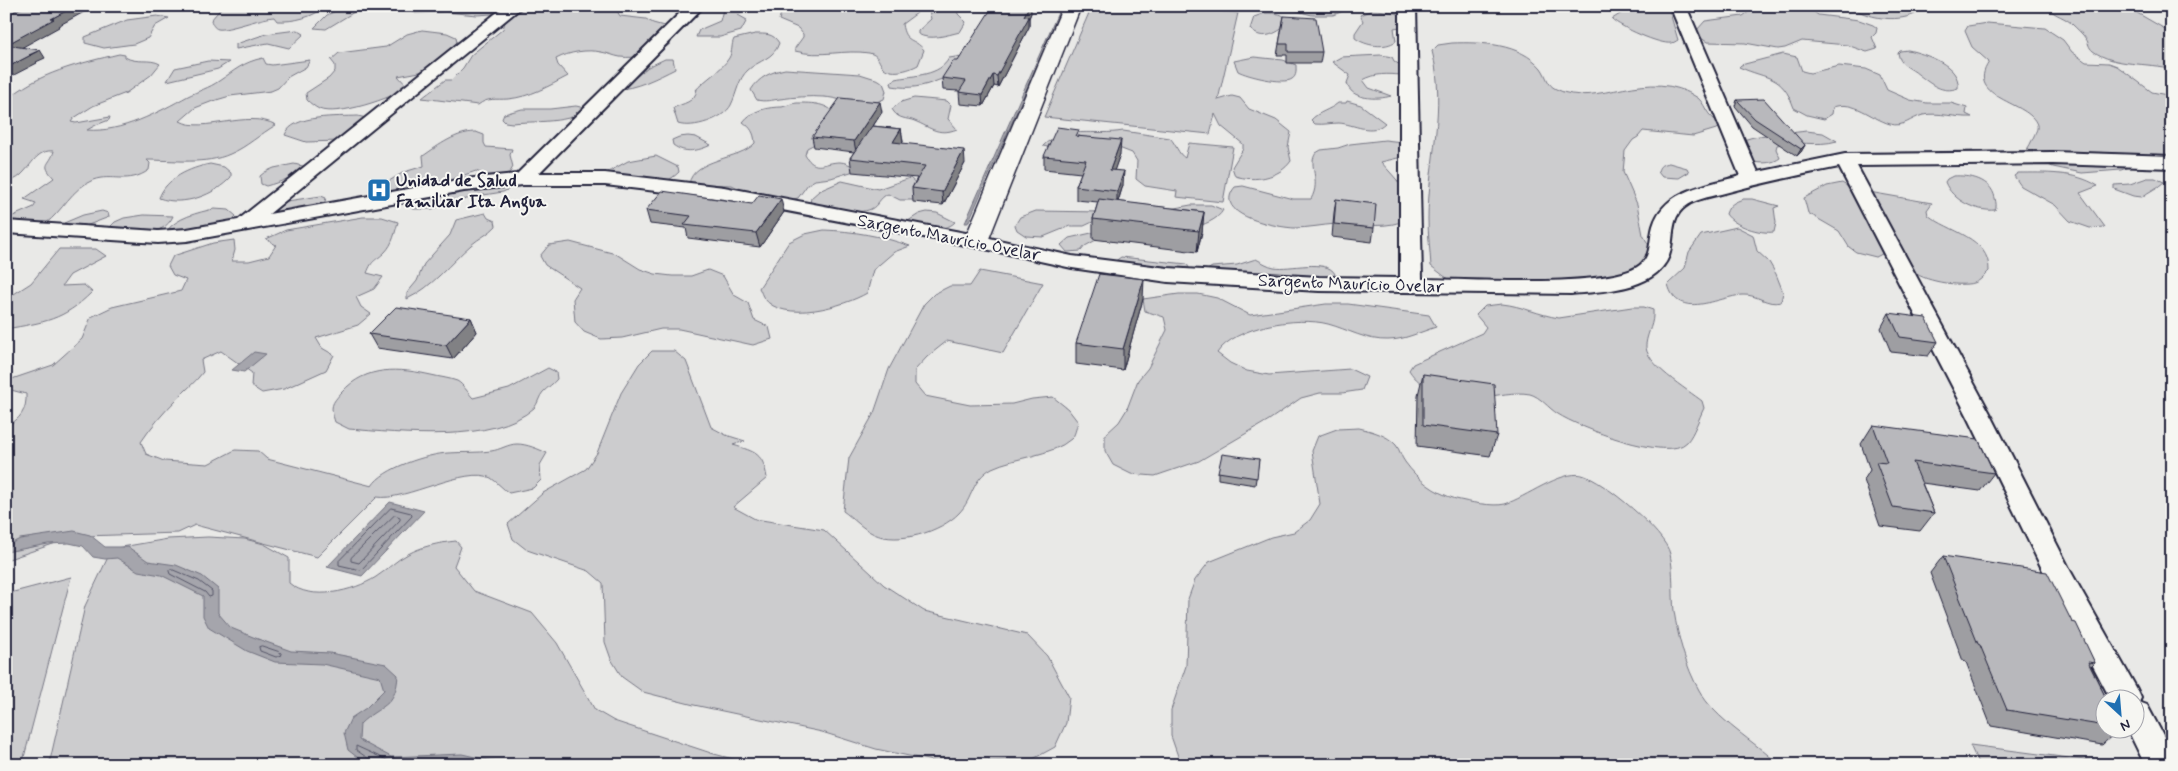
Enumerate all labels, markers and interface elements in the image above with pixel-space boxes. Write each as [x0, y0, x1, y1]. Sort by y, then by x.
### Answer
place label: Unidad de Salud Familiar Ita Angua [396, 169, 547, 216]
hospital icon: Unidad de Salud Familiar Ita Angua [366, 177, 392, 203]
street label: Sargento Mauricio Ovelar [855, 208, 1043, 269]
street label: Sargento Mauricio Ovelar [1257, 269, 1445, 300]
north arrow [2096, 688, 2146, 738]
text: N [2117, 715, 2133, 735]

